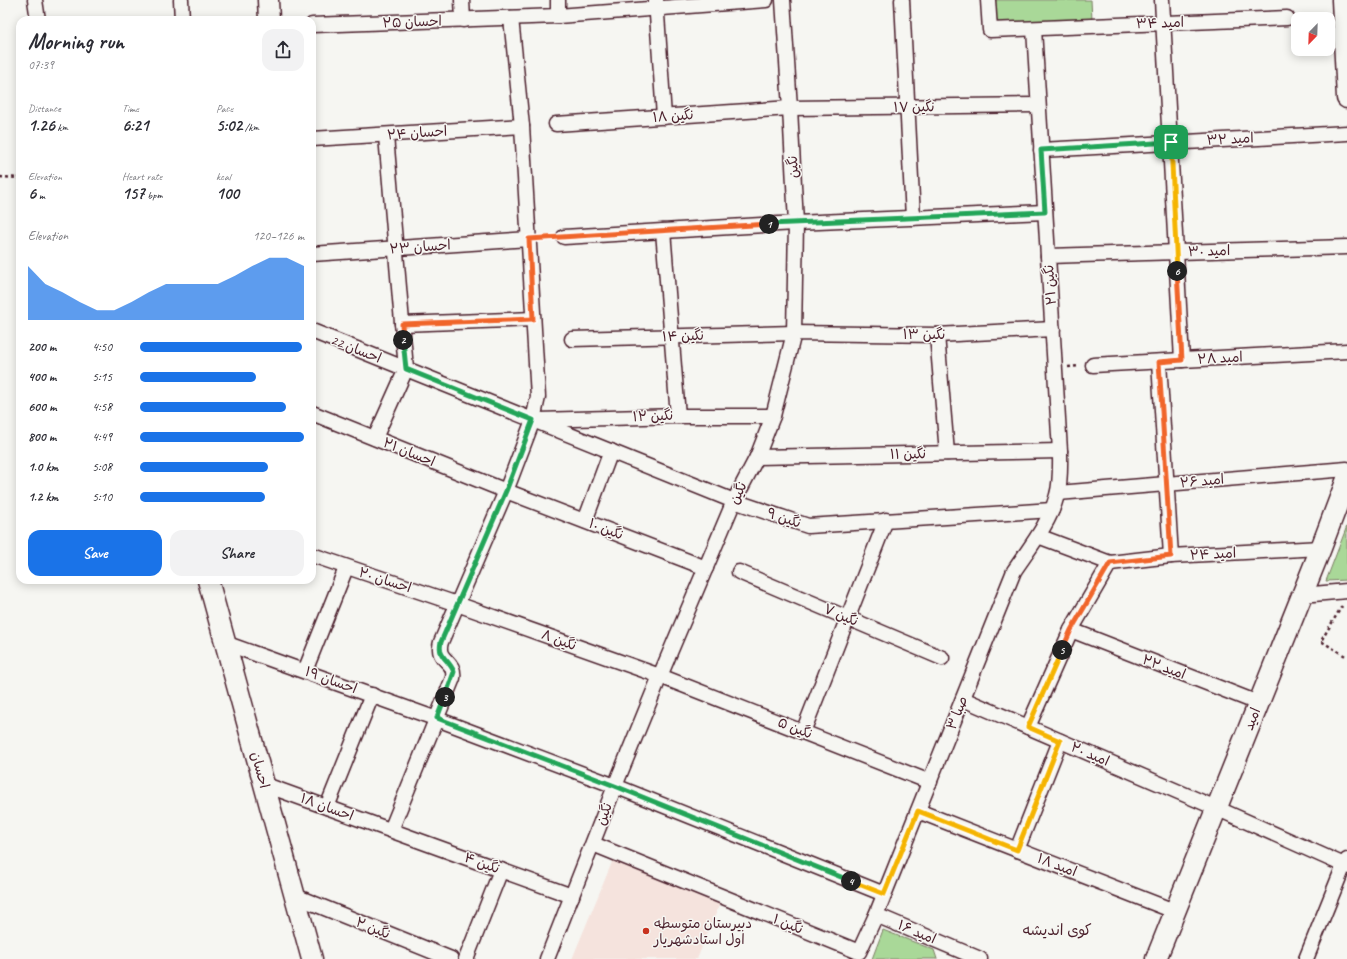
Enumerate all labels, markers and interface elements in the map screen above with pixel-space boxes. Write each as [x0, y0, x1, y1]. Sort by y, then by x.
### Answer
street label: احسان ۲۵ [382, 12, 442, 32]
north arrow [1291, 12, 1335, 56]
map controls [1291, 12, 1335, 56]
street label: امید ۳۴ [1136, 14, 1184, 32]
text: Morning run [28, 28, 124, 56]
button: share [262, 29, 304, 71]
text: 07:39 [28, 57, 54, 73]
street label: نگین ۱۷ [893, 98, 935, 116]
text: Distance [28, 101, 61, 115]
text: Time [122, 101, 139, 115]
text: Pace [216, 101, 233, 115]
street label: نگین ۱۸ [652, 106, 694, 126]
text: 1.26 [28, 115, 55, 136]
text: 6:21 [122, 115, 149, 136]
text: 5:02 [216, 115, 242, 136]
text: km [55, 120, 68, 134]
text: /km [242, 120, 259, 134]
street label: احسان ۲۴ [386, 122, 448, 144]
pin [1154, 125, 1188, 159]
street label: امید ۳۲ [1206, 129, 1254, 149]
icon: arrive [1160, 131, 1182, 153]
street label: نگین [784, 155, 802, 179]
text: Elevation [28, 169, 62, 183]
text: Heart rate [122, 169, 162, 183]
text: kcal [216, 169, 231, 183]
text: 6 [28, 183, 36, 204]
text: 157 [122, 183, 145, 204]
text: 100 [216, 183, 239, 204]
text: m [36, 188, 45, 202]
text: bpm [145, 188, 162, 202]
pin: 1 [759, 214, 779, 234]
text: 1 [767, 217, 771, 231]
text: Elevation [28, 228, 68, 244]
text: 120–126 m [253, 228, 304, 244]
street label: احسان ۲۳ [389, 236, 451, 258]
street label: امید ۳۰ [1188, 242, 1230, 260]
pin: 6 [1167, 261, 1187, 281]
street label: نگین ۲۱ [1040, 264, 1060, 306]
text: 6 [1174, 264, 1180, 278]
street label: نگین ۱۳ [903, 326, 945, 343]
street label: نگین ۱۴ [662, 327, 704, 345]
pin: 2 [393, 330, 413, 350]
street label: احسان 22 [328, 331, 384, 367]
text: 2 [401, 333, 405, 347]
text: 200 m [28, 339, 56, 355]
text: 4:50 [92, 339, 112, 355]
street label: امید ۲۸ [1197, 348, 1243, 368]
text: 400 m [28, 369, 56, 385]
text: 5:15 [92, 369, 112, 385]
text: 600 m [28, 399, 56, 415]
text: 4:58 [92, 399, 112, 415]
street label: نگین ۱۲ [632, 407, 674, 425]
text: 800 m [28, 429, 56, 445]
text: 4:49 [92, 429, 112, 445]
street label: احسان ۲۱ [380, 434, 438, 470]
street label: نگین ۱۱ [890, 445, 926, 463]
text: 1.0 km [28, 459, 58, 475]
text: 5:08 [92, 459, 112, 475]
street label: امید ۲۶ [1179, 471, 1225, 491]
street label: نگین [725, 479, 751, 507]
text: 1.2 km [28, 489, 58, 505]
text: 5:10 [92, 489, 112, 505]
street label: نگین ۹ [765, 504, 803, 532]
street label: نگین ۱۰ [586, 515, 626, 543]
button: Save [28, 530, 162, 576]
button: Share [170, 530, 304, 576]
street label: امید ۲۴ [1189, 544, 1237, 564]
street label: احسان ۲۰ [357, 564, 413, 596]
street label: نگین ۷ [821, 600, 861, 630]
street label: نگین ۸ [539, 626, 579, 654]
pin: 5 [1052, 640, 1072, 660]
text: 5 [1060, 643, 1064, 657]
street label: امید ۲۲ [1140, 651, 1188, 683]
street label: احسان ۱۹ [303, 663, 359, 697]
pin: 3 [435, 687, 455, 707]
text: 3 [443, 690, 447, 704]
street label: صبا ۳ [943, 694, 971, 732]
street label: امید [1240, 705, 1264, 733]
street label: نگین ۵ [775, 714, 815, 742]
street label: امید ۲۰ [1068, 738, 1112, 770]
street label: احسان [247, 750, 273, 790]
street label: احسان ۱۸ [298, 790, 356, 824]
street label: نگین [592, 800, 616, 828]
street label: نگین ۴ [462, 849, 502, 877]
street label: امید ۱۸ [1035, 850, 1079, 880]
pin: 4 [841, 871, 861, 891]
text: 4 [849, 874, 853, 888]
street label: نگین ۱ [770, 910, 806, 938]
street label: نگین ۲ [353, 913, 393, 943]
place label: دبیرستان متوسطه اول استادشهریار [653, 915, 752, 948]
street label: امید ۱۶ [895, 916, 939, 948]
district label: کوی اندیشه [1022, 921, 1092, 940]
marker: دبیرستان متوسطه اول استادشهریار [641, 926, 651, 936]

